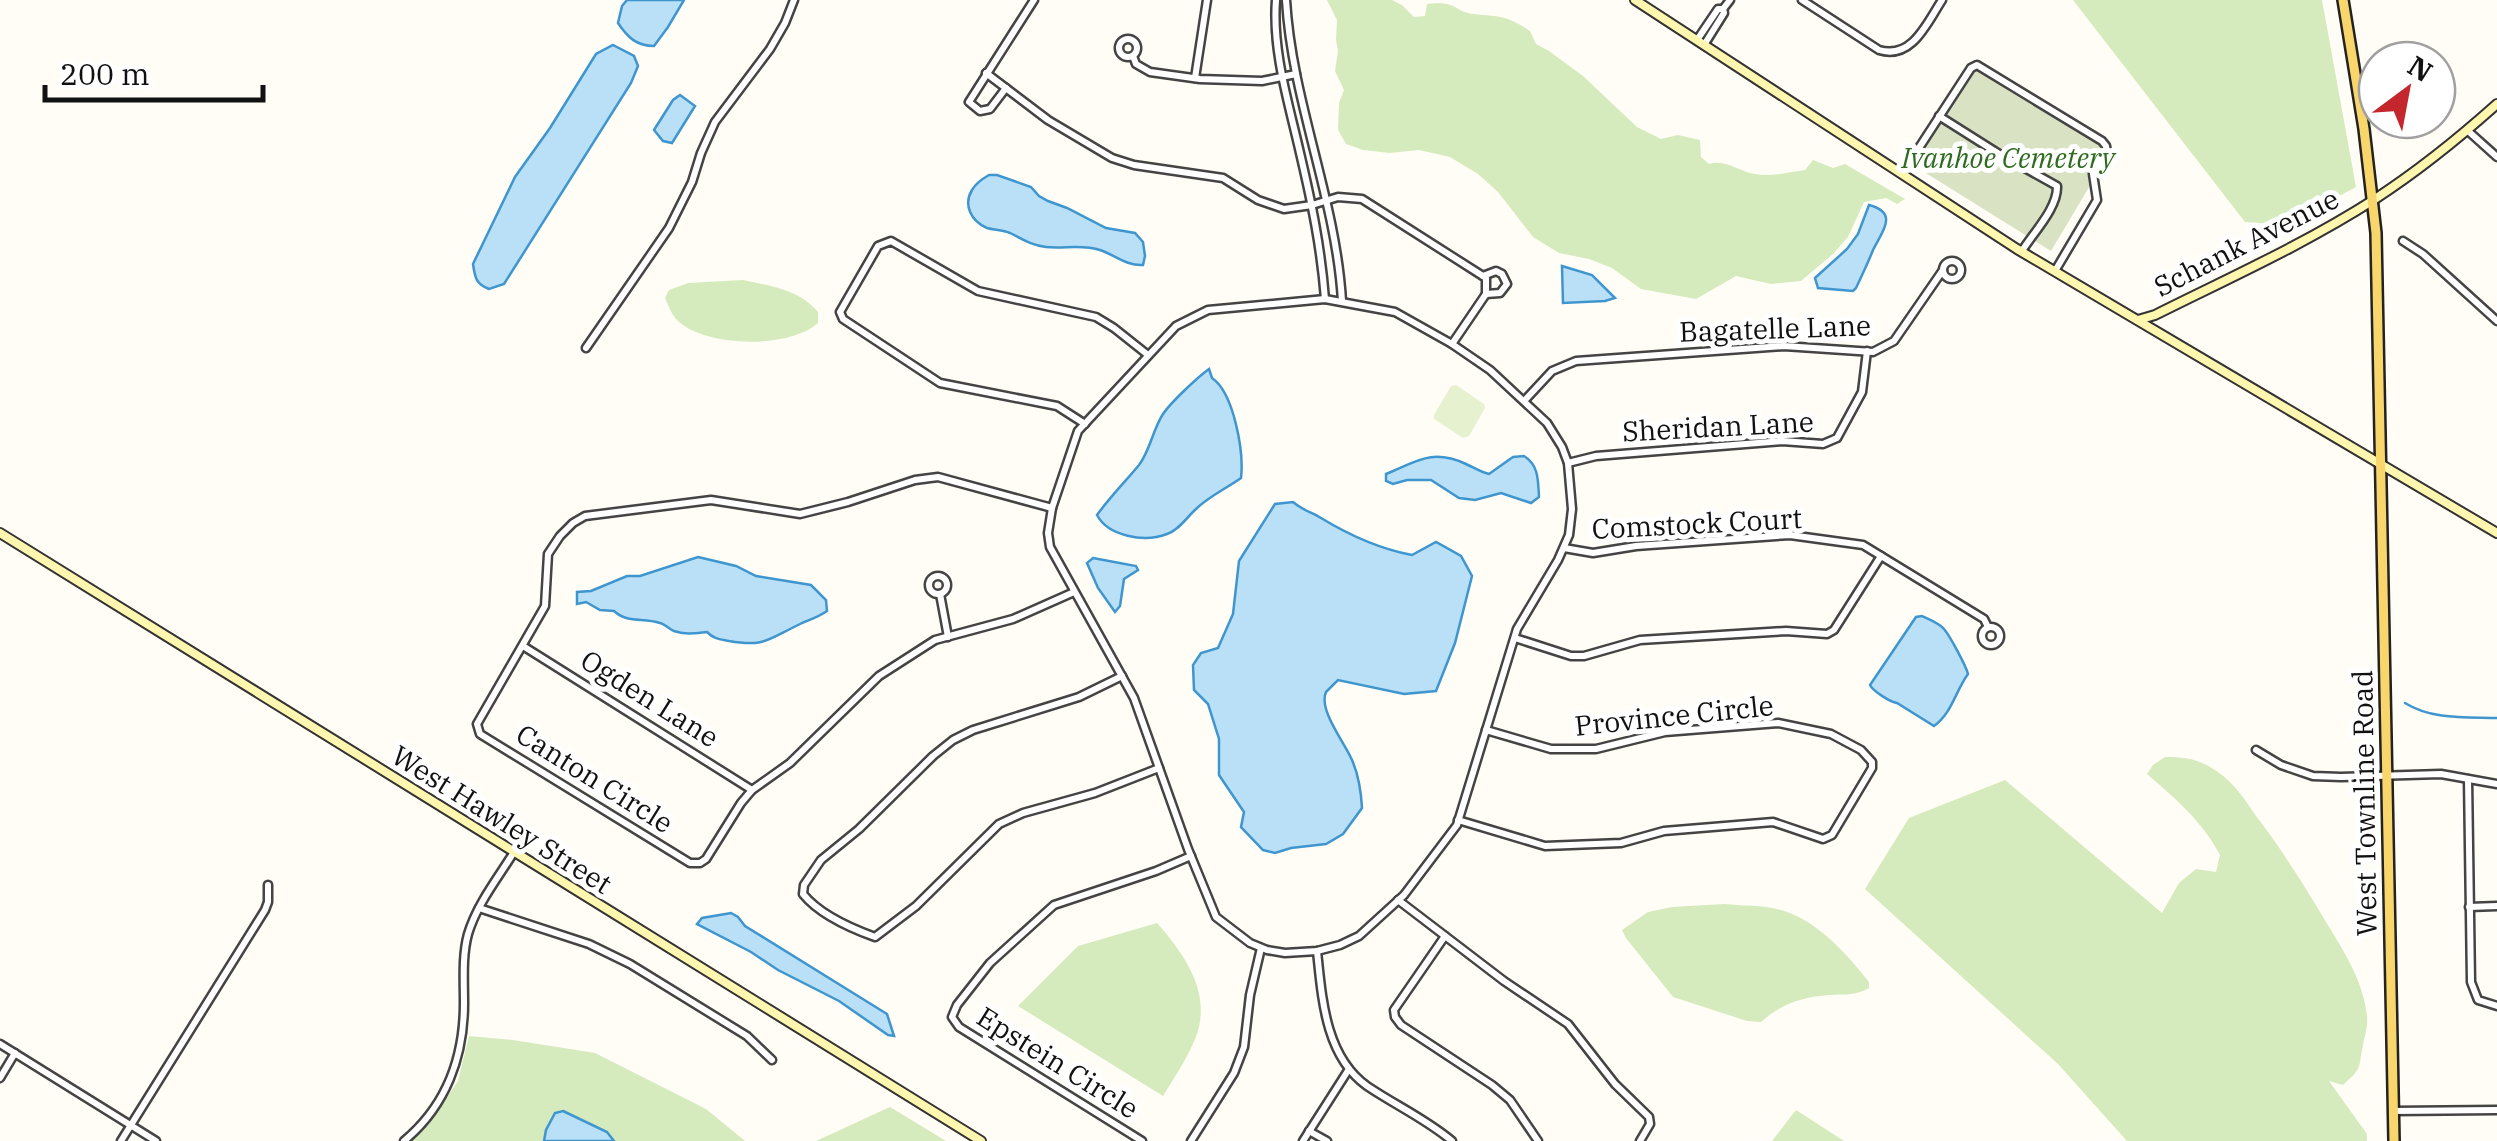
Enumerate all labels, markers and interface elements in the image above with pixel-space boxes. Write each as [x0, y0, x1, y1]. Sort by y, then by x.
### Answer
scale bar [45, 40, 262, 102]
north arrow [2357, 40, 2457, 140]
text: N [2401, 47, 2440, 90]
text: 200 m [60, 54, 150, 93]
park label: Ivanhoe Cemetery [1901, 139, 2117, 176]
street label: Schank Avenue [2147, 179, 2345, 305]
street label: Bagatelle Lane [1678, 306, 1872, 350]
street label: Sheridan Lane [1621, 403, 1815, 449]
street label: Comstock Court [1591, 499, 1803, 547]
street label: Ogden Lane [574, 641, 726, 755]
street label: West Townline Road [2343, 670, 2385, 936]
street label: Province Circle [1573, 686, 1775, 744]
street label: Canton Circle [510, 715, 680, 841]
street label: West Hawley Street [385, 736, 619, 902]
street label: Epstein Circle [970, 998, 1146, 1126]

